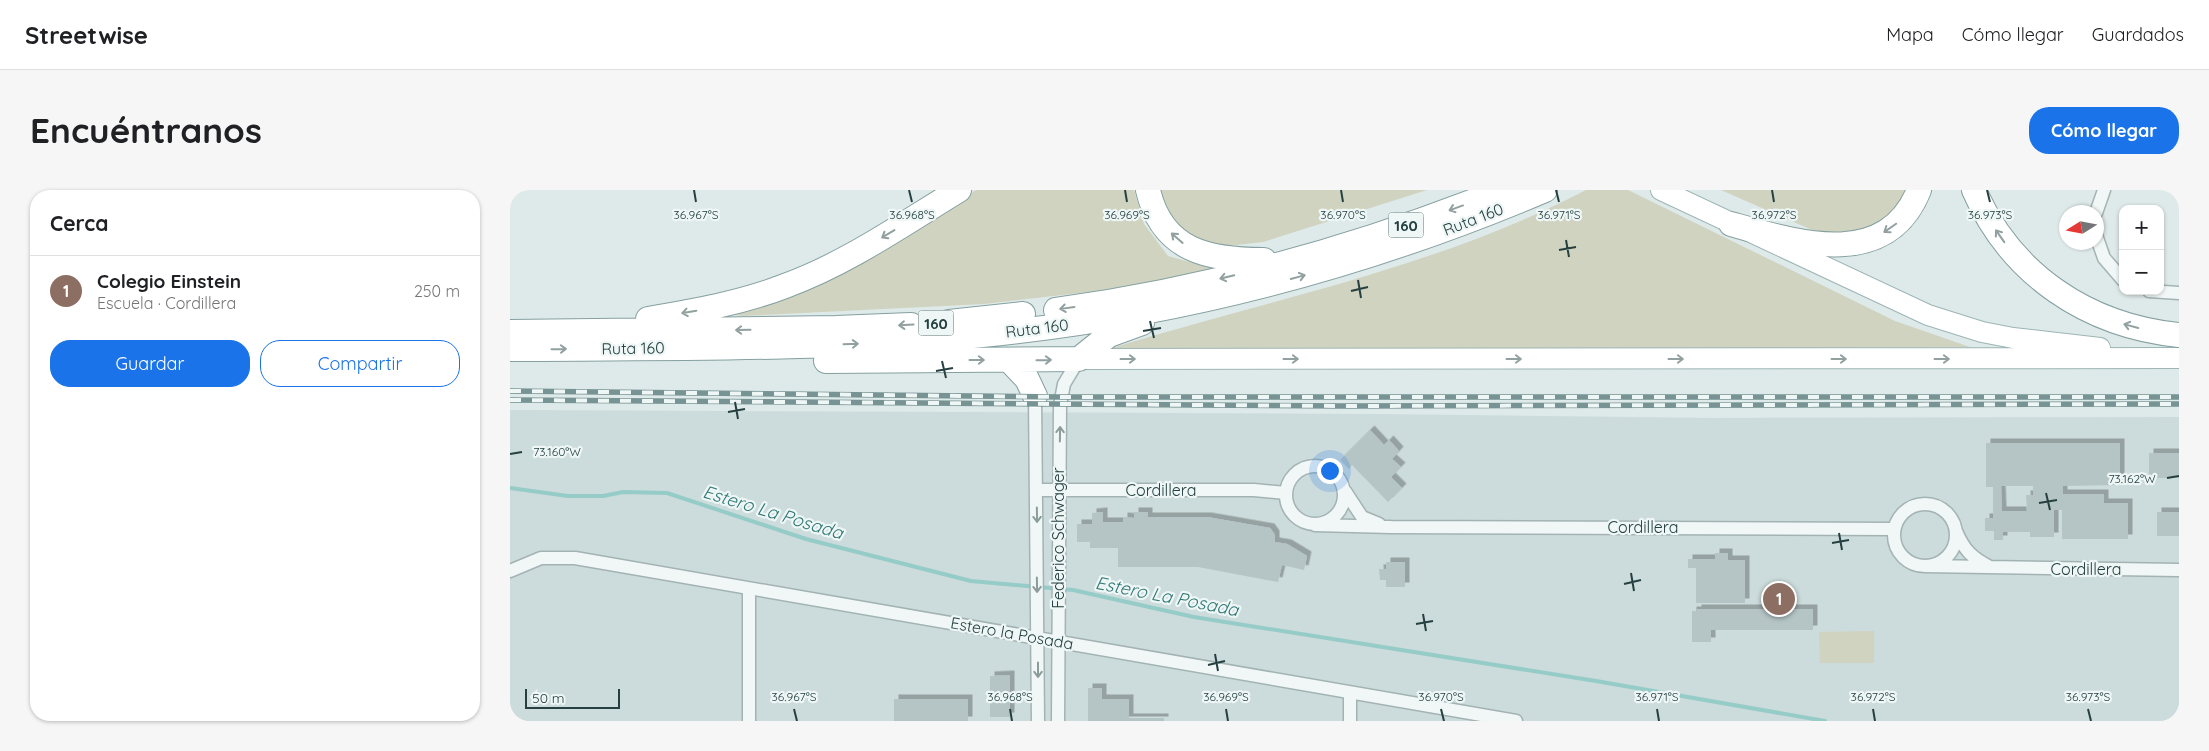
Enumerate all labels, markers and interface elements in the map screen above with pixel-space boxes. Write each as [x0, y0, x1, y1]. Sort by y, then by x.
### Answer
text: Streetwise [25, 20, 148, 50]
text: Mapa [1886, 23, 1934, 46]
text: Cómo llegar [1962, 23, 2064, 46]
text: Guardados [2092, 23, 2184, 46]
button: Cómo llegar [2029, 107, 2179, 154]
text: Encuéntranos [30, 108, 262, 152]
street label: Ruta 160 [1440, 198, 1506, 240]
one-way arrow [1449, 203, 1465, 213]
north arrow [2059, 205, 2104, 250]
map controls [2119, 205, 2164, 295]
button: + [2119, 205, 2164, 250]
text: 36.967°S [674, 207, 719, 222]
text: 36.968°S [889, 207, 935, 222]
text: 36.969°S [1104, 207, 1150, 222]
text: 36.970°S [1320, 207, 1366, 222]
text: 36.971°S [1537, 207, 1581, 222]
text: 36.972°S [1752, 207, 1797, 222]
text: 36.973°S [1968, 207, 2012, 222]
text: Cerca [50, 210, 108, 236]
road number: 160 [1388, 212, 1424, 238]
one-way arrow [1883, 223, 1897, 233]
one-way arrow [881, 229, 895, 239]
one-way arrow [1995, 230, 2005, 244]
one-way arrow [1171, 233, 1184, 244]
button: − [2119, 250, 2164, 295]
text: Colegio Einstein [97, 269, 241, 293]
one-way arrow [1289, 272, 1305, 281]
one-way arrow [1219, 273, 1235, 282]
text: 1 [63, 281, 69, 301]
text: 250 m [414, 281, 460, 301]
text: Escuela · Cordillera [97, 293, 236, 313]
one-way arrow [1059, 303, 1075, 313]
one-way arrow [682, 308, 698, 317]
road number: 160 [918, 310, 954, 336]
street label: Ruta 160 [1004, 314, 1070, 342]
one-way arrow [898, 320, 914, 329]
one-way arrow [2124, 321, 2140, 331]
one-way arrow [735, 325, 752, 335]
street label: Ruta 160 [601, 337, 665, 359]
button: Guardar [50, 340, 250, 387]
button: Compartir [260, 340, 460, 387]
one-way arrow [843, 340, 859, 349]
one-way arrow [550, 344, 566, 354]
one-way arrow [1120, 354, 1136, 364]
one-way arrow [1282, 354, 1298, 364]
one-way arrow [1505, 354, 1521, 364]
one-way arrow [1668, 354, 1684, 364]
one-way arrow [1830, 354, 1846, 364]
one-way arrow [1934, 354, 1950, 364]
one-way arrow [968, 355, 985, 365]
one-way arrow [1036, 355, 1052, 365]
one-way arrow [1055, 426, 1064, 442]
text: 73.160°W [533, 444, 581, 459]
your location [1317, 458, 1343, 484]
street label: Federico Schwager [1048, 467, 1068, 609]
text: 73.162°W [2108, 471, 2156, 486]
water label: Estero La Posada [700, 480, 847, 545]
street label: Cordillera [1126, 480, 1196, 500]
one-way arrow [1032, 506, 1042, 523]
street label: Cordillera [1608, 517, 1678, 537]
street label: Cordillera [2051, 559, 2121, 579]
water label: Estero La Posada [1093, 571, 1242, 621]
one-way arrow [1032, 577, 1042, 593]
pin: 1 [1763, 580, 1795, 618]
street label: Estero la Posada [949, 612, 1075, 654]
one-way arrow [1033, 662, 1043, 678]
scale bar [525, 686, 620, 709]
text: 50 m [532, 689, 565, 707]
text: 36.967°S [772, 689, 817, 704]
text: 36.968°S [987, 689, 1033, 704]
text: 36.969°S [1203, 689, 1249, 704]
text: 36.970°S [1418, 689, 1464, 704]
text: 36.971°S [1635, 689, 1679, 704]
text: 36.972°S [1851, 689, 1896, 704]
text: 36.973°S [2066, 689, 2110, 704]

